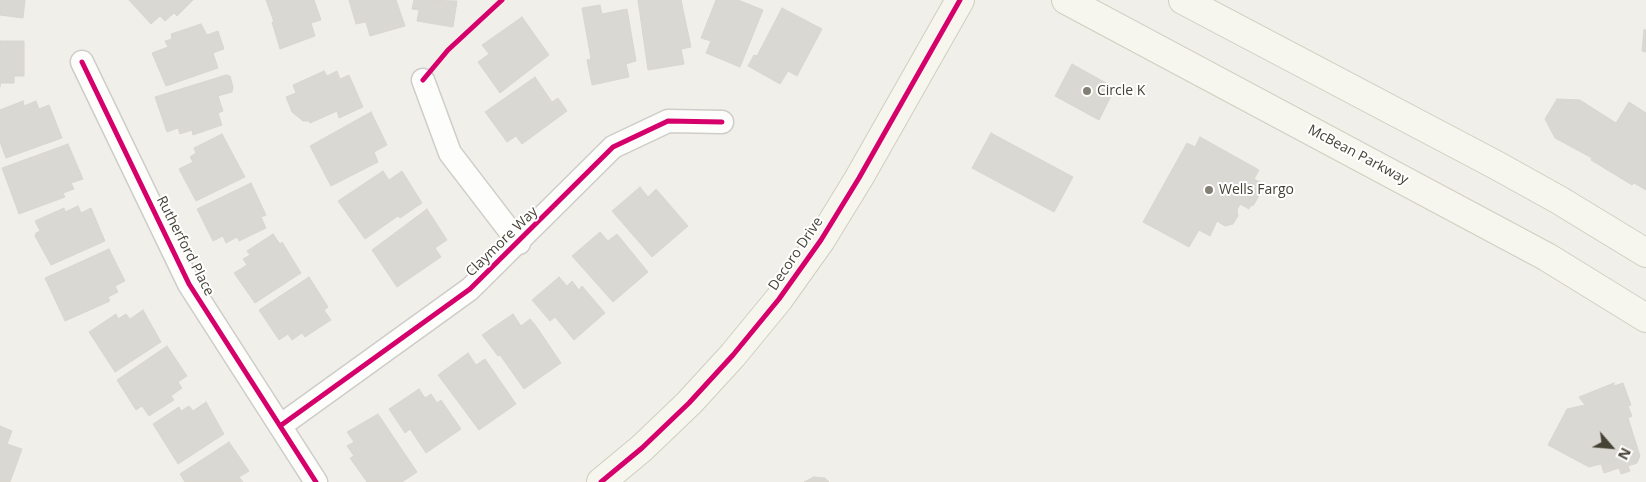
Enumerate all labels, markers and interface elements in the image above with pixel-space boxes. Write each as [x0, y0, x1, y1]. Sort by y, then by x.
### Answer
place label: Circle K [1097, 83, 1145, 99]
marker: Circle K [1081, 85, 1093, 97]
street label: McBean Parkway [1305, 121, 1411, 189]
place label: Wells Fargo [1219, 182, 1294, 198]
marker: Wells Fargo [1203, 184, 1215, 196]
street label: Rutherford Place [153, 193, 217, 299]
street label: Claymore Way [463, 203, 541, 281]
street label: Decoro Drive [765, 214, 827, 294]
north arrow [1586, 422, 1636, 472]
text: N [1614, 445, 1636, 463]

